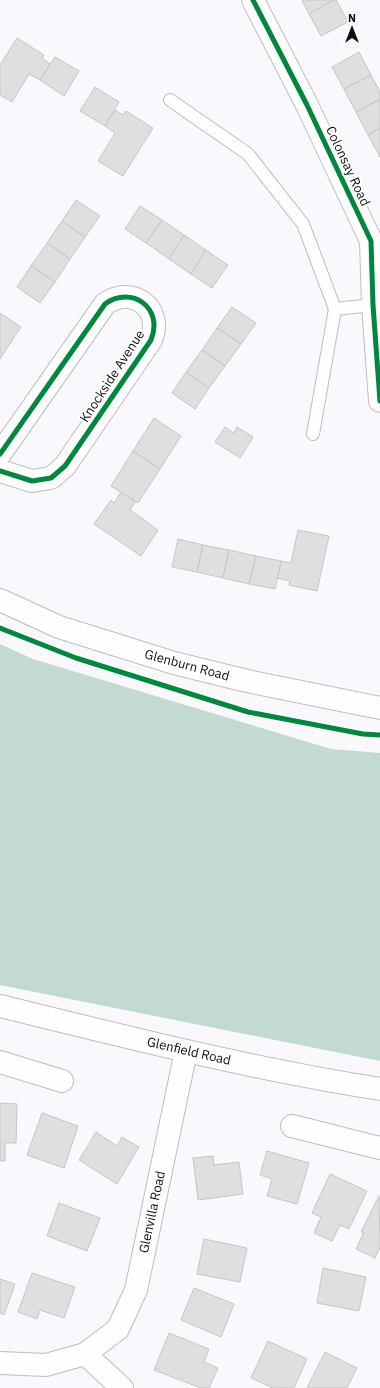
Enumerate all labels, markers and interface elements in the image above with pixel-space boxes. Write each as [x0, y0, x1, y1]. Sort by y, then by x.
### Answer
north arrow [332, 8, 372, 48]
text: N [348, 11, 356, 25]
street label: Colonsay Road [322, 123, 374, 209]
street label: Knockside Avenue [76, 327, 148, 425]
street label: Glenburn Road [143, 646, 231, 684]
street label: Glenfield Road [145, 1033, 233, 1069]
street label: Glenvilla Road [135, 1169, 169, 1255]

